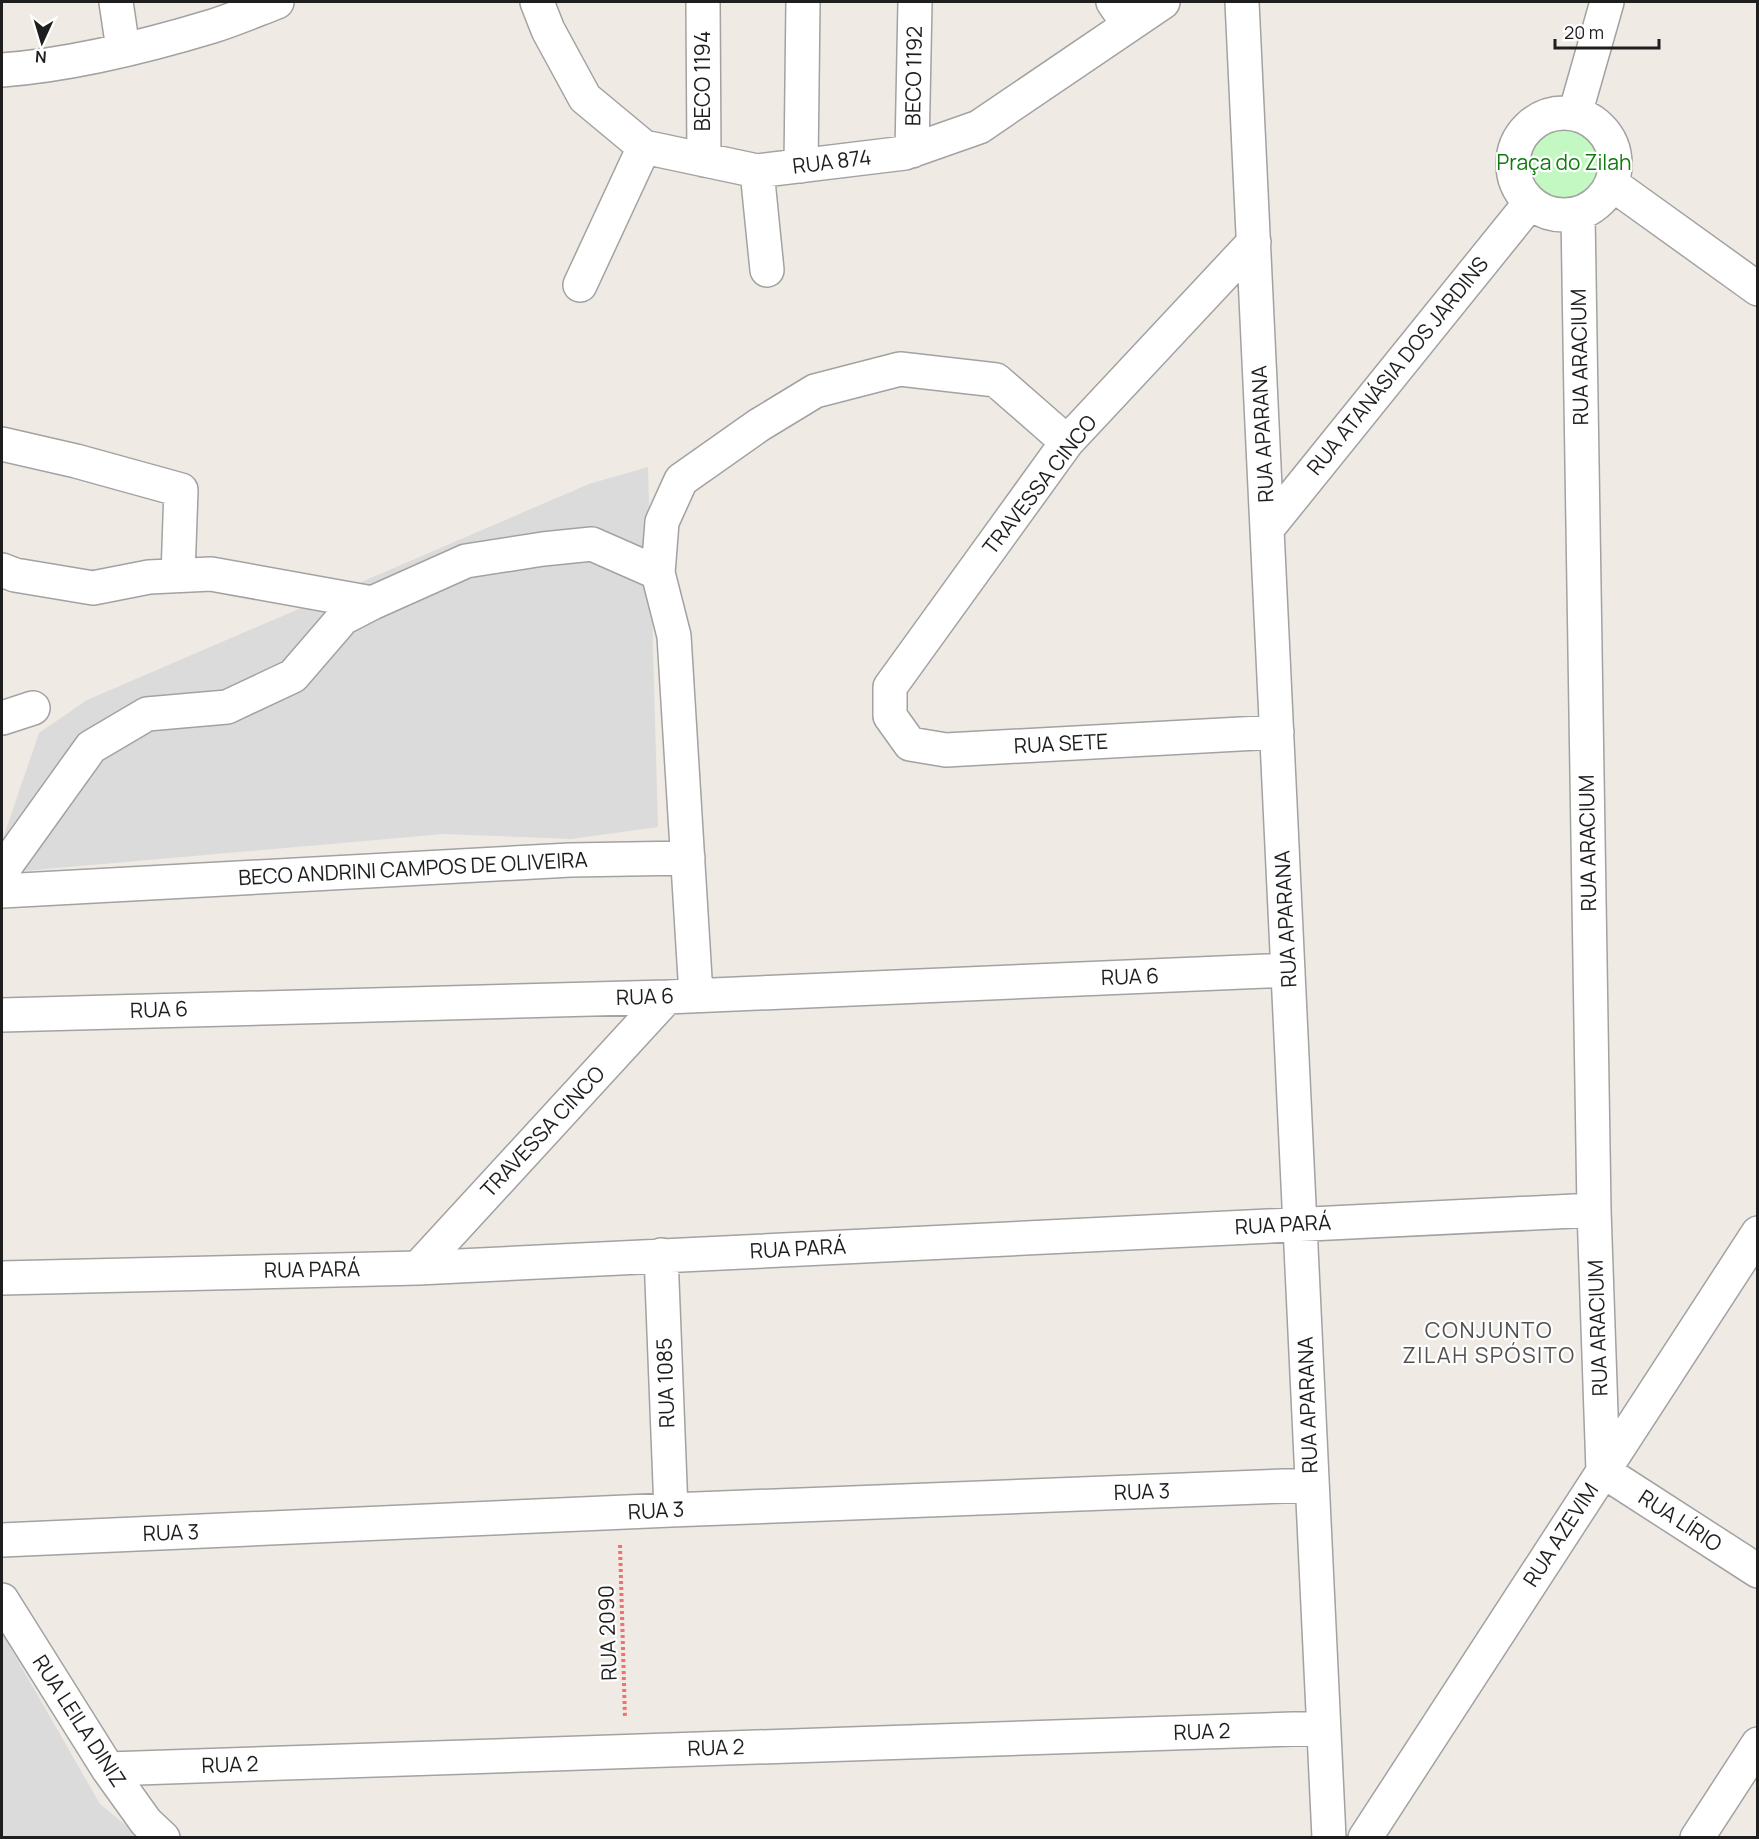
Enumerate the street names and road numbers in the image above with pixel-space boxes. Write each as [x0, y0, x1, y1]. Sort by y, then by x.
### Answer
street label: BECO 1192 [898, 26, 928, 126]
street label: BECO 1194 [688, 31, 716, 131]
street label: RUA 874 [791, 142, 873, 180]
street label: RUA ATANÁSIA DOS JARDINS [1300, 250, 1494, 480]
street label: RUA ARACIUM [1564, 288, 1594, 426]
street label: RUA APARANA [1244, 365, 1280, 503]
street label: TRAVESSA CINCO [976, 409, 1103, 560]
street label: RUA SETE [1013, 727, 1109, 759]
street label: RUA ARACIUM [1572, 774, 1602, 912]
street label: BECO ANDRINI CAMPOS DE OLIVEIRA [238, 845, 588, 891]
street label: RUA APARANA [1267, 850, 1303, 988]
street label: RUA 6 [1101, 961, 1159, 991]
street label: RUA 6 [616, 981, 674, 1011]
street label: RUA 6 [130, 994, 188, 1024]
street label: TRAVESSA CINCO [474, 1060, 610, 1203]
street label: RUA PARÁ [1234, 1207, 1332, 1241]
street label: RUA PARÁ [749, 1231, 847, 1265]
street label: RUA PARÁ [264, 1254, 360, 1284]
street label: RUA ARACIUM [1581, 1259, 1613, 1397]
street label: RUA APARANA [1291, 1336, 1323, 1474]
street label: RUA 1085 [649, 1337, 681, 1429]
street label: RUA 3 [1113, 1476, 1171, 1506]
street label: RUA AZEVIM [1516, 1477, 1604, 1592]
street label: RUA LÍRIO [1634, 1483, 1728, 1557]
street label: RUA 3 [627, 1495, 685, 1525]
street label: RUA 3 [142, 1517, 200, 1547]
street label: RUA 2090 [591, 1585, 623, 1681]
street label: RUA LEILA DINIZ [27, 1649, 133, 1792]
street label: RUA 2 [1173, 1716, 1231, 1746]
street label: RUA 2 [687, 1732, 745, 1762]
street label: RUA 2 [201, 1749, 259, 1779]

